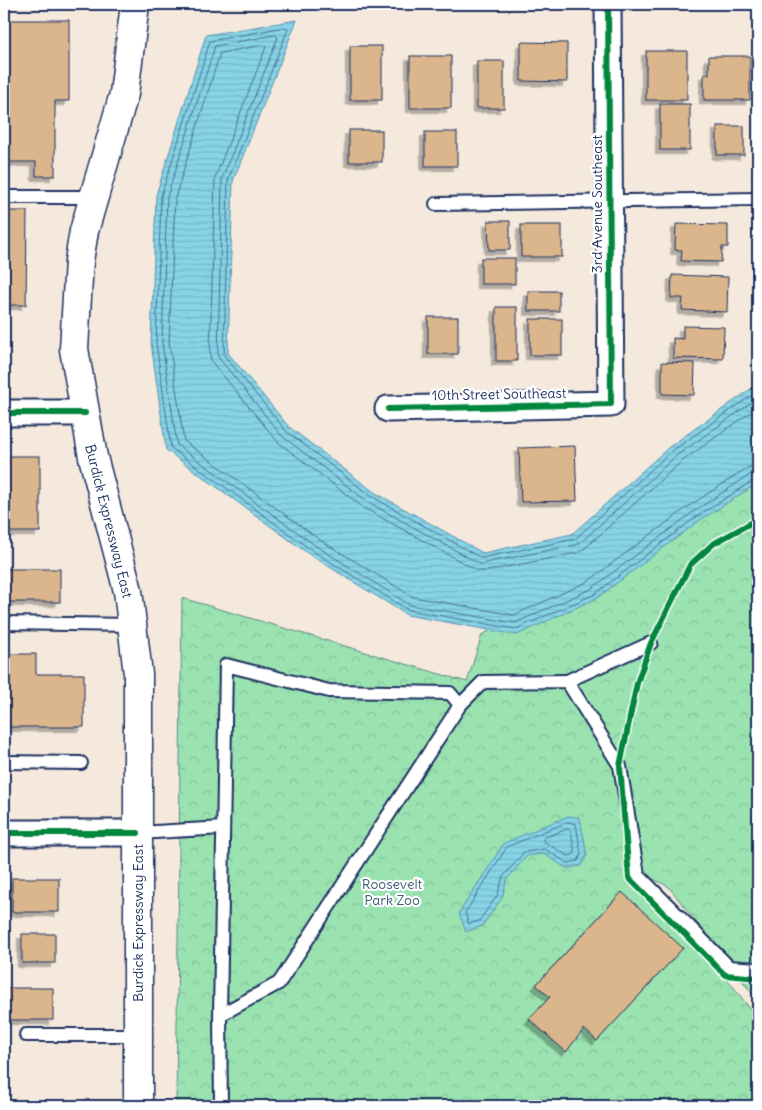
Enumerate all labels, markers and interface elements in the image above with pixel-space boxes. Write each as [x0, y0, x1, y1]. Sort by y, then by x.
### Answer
street label: 3rd Avenue Southeast [588, 134, 606, 273]
street label: 10th Street Southeast [431, 384, 567, 404]
street label: Burdick Expressway East [81, 442, 137, 600]
street label: Burdick Expressway East [129, 844, 147, 1002]
park label: Roosevelt Park Zoo [362, 875, 423, 909]

